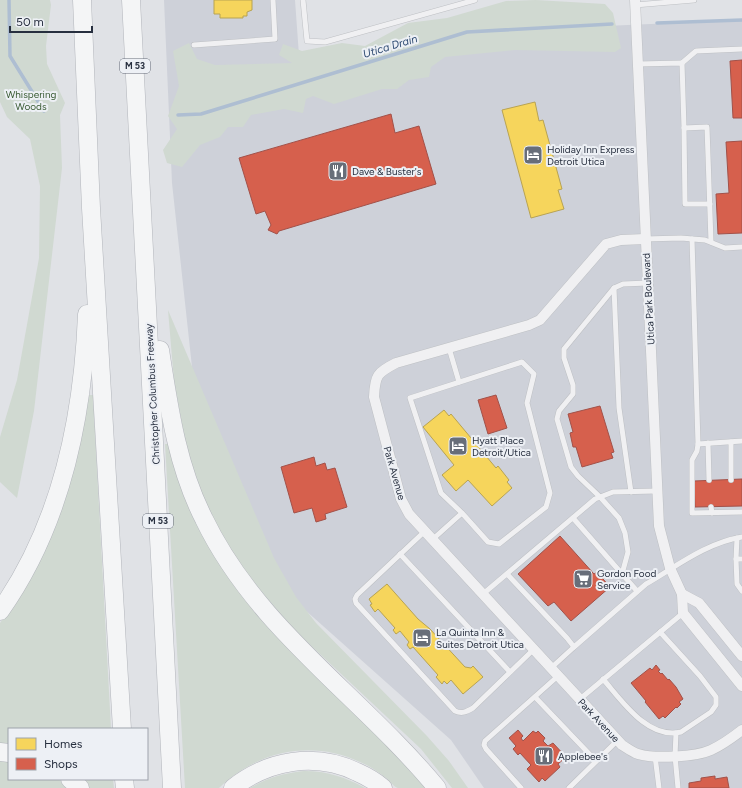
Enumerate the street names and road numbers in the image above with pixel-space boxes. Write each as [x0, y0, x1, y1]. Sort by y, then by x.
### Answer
road number: M 53 [120, 59, 150, 73]
street label: Utica Park Boulevard [640, 253, 657, 345]
street label: Christopher Columbus Freeway [142, 323, 163, 465]
street label: Park Avenue [381, 445, 409, 502]
road number: M 53 [143, 514, 173, 528]
street label: Park Avenue [575, 696, 623, 745]

